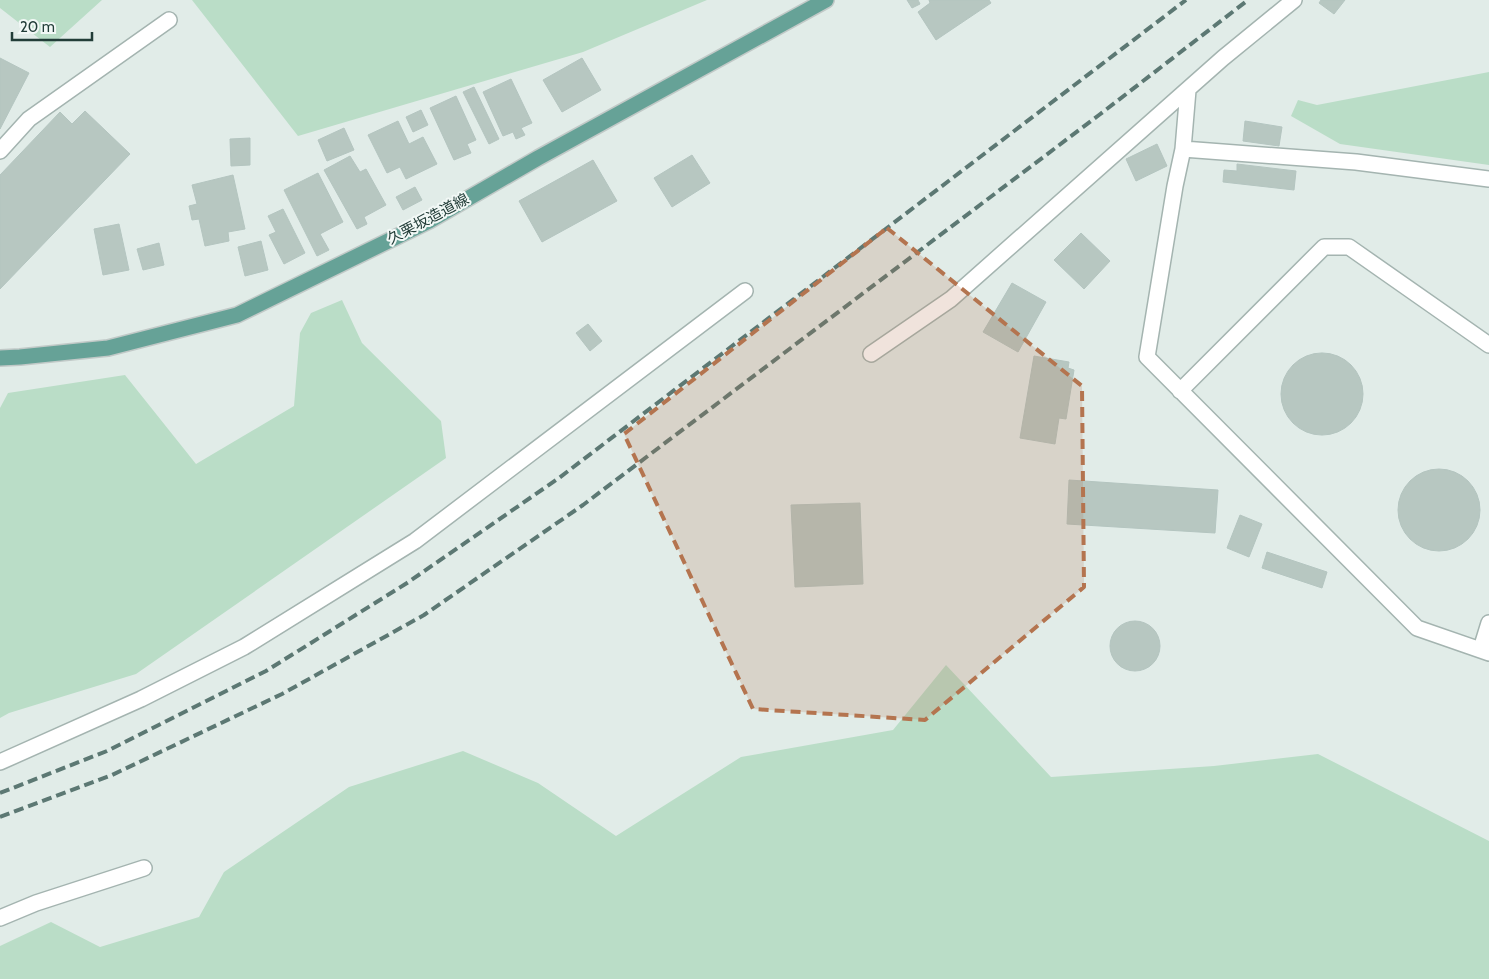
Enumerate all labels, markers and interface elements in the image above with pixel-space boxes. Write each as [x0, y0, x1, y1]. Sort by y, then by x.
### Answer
scale bar [12, 10, 92, 42]
text: 20 m [20, 18, 55, 36]
street label: 久栗坂造道線 [384, 190, 472, 248]

